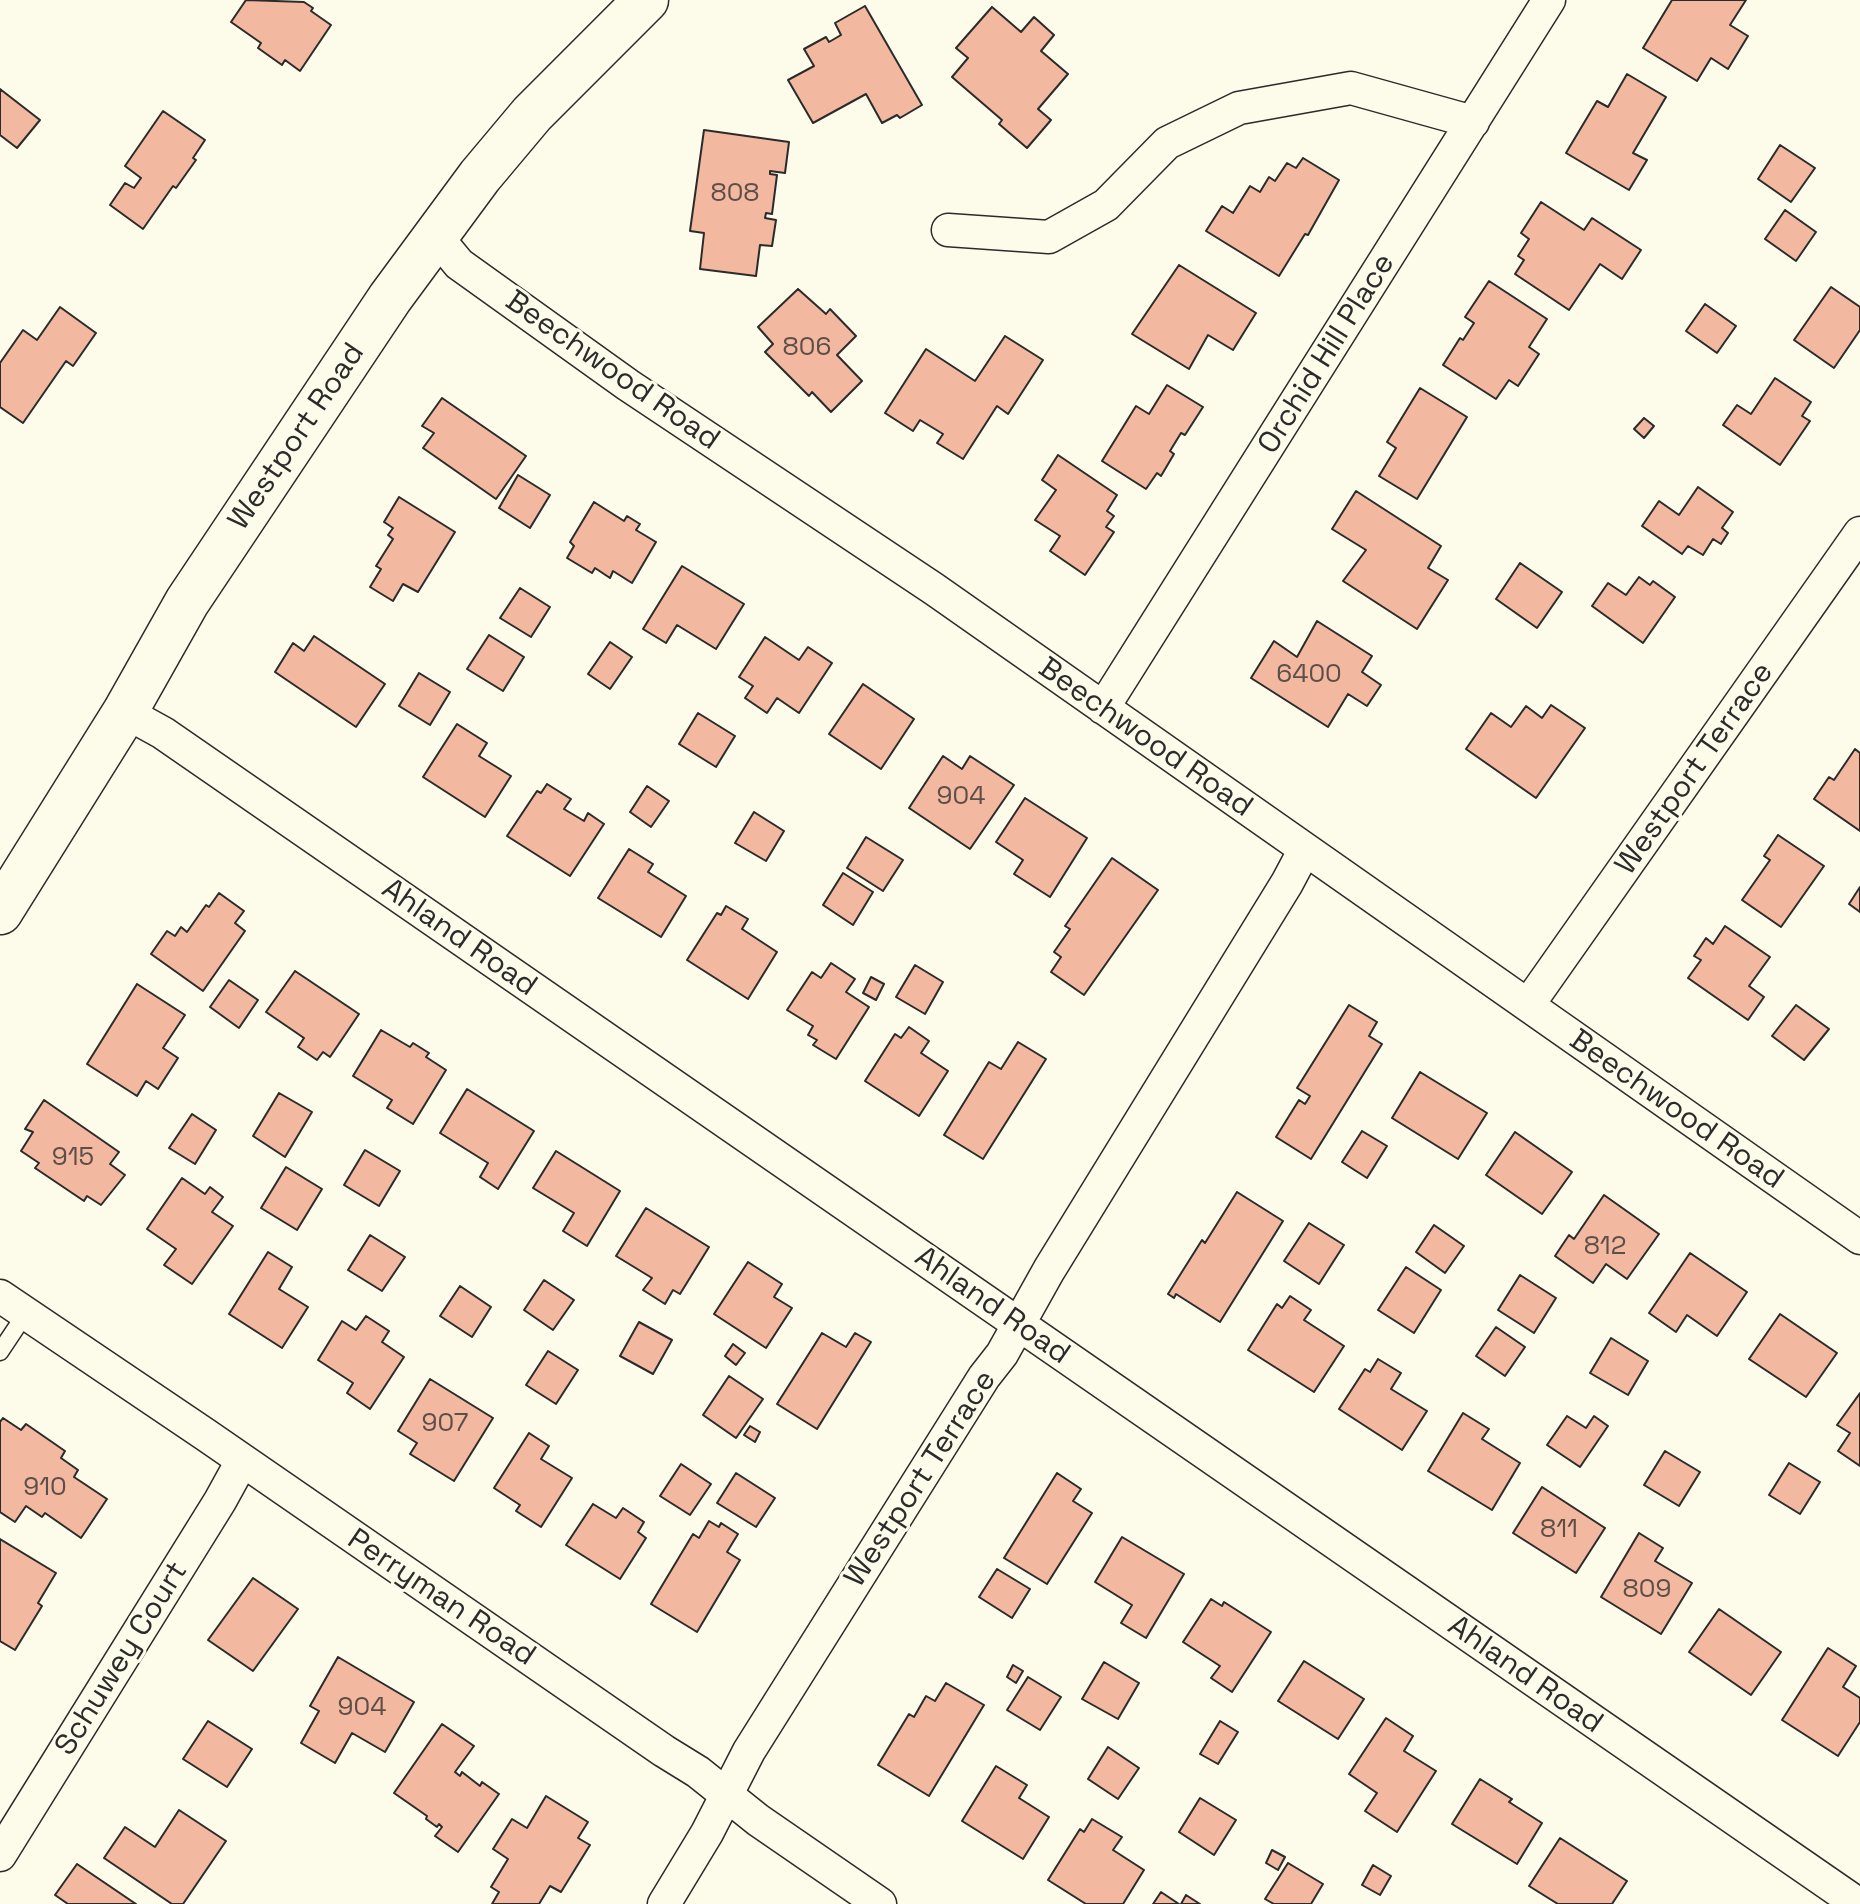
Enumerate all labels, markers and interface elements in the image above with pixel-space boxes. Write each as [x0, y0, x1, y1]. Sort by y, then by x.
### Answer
house number: 808 [710, 178, 760, 210]
street label: Orchid Hill Place [1251, 247, 1403, 461]
street label: Beechwood Road [498, 284, 726, 458]
house number: 806 [783, 332, 831, 364]
street label: Westport Road [221, 337, 373, 537]
street label: Beechwood Road [1031, 651, 1259, 825]
street label: Westport Terrace [1608, 656, 1782, 882]
house number: 6400 [1276, 659, 1342, 691]
house number: 904 [937, 781, 985, 813]
street label: Ahland Road [375, 871, 543, 1005]
street label: Beechwood Road [1562, 1023, 1790, 1197]
house number: 915 [52, 1142, 94, 1174]
house number: 812 [1584, 1231, 1626, 1263]
street label: Ahland Road [908, 1239, 1076, 1373]
street label: Westport Terrace [838, 1364, 1004, 1594]
house number: 907 [422, 1408, 468, 1440]
house number: 910 [23, 1472, 67, 1504]
house number: 811 [1540, 1514, 1578, 1546]
street label: Perryman Road [340, 1522, 542, 1674]
street label: Schuwey Court [48, 1555, 196, 1763]
house number: 809 [1623, 1574, 1671, 1606]
street label: Ahland Road [1441, 1608, 1609, 1742]
house number: 904 [338, 1692, 386, 1724]

